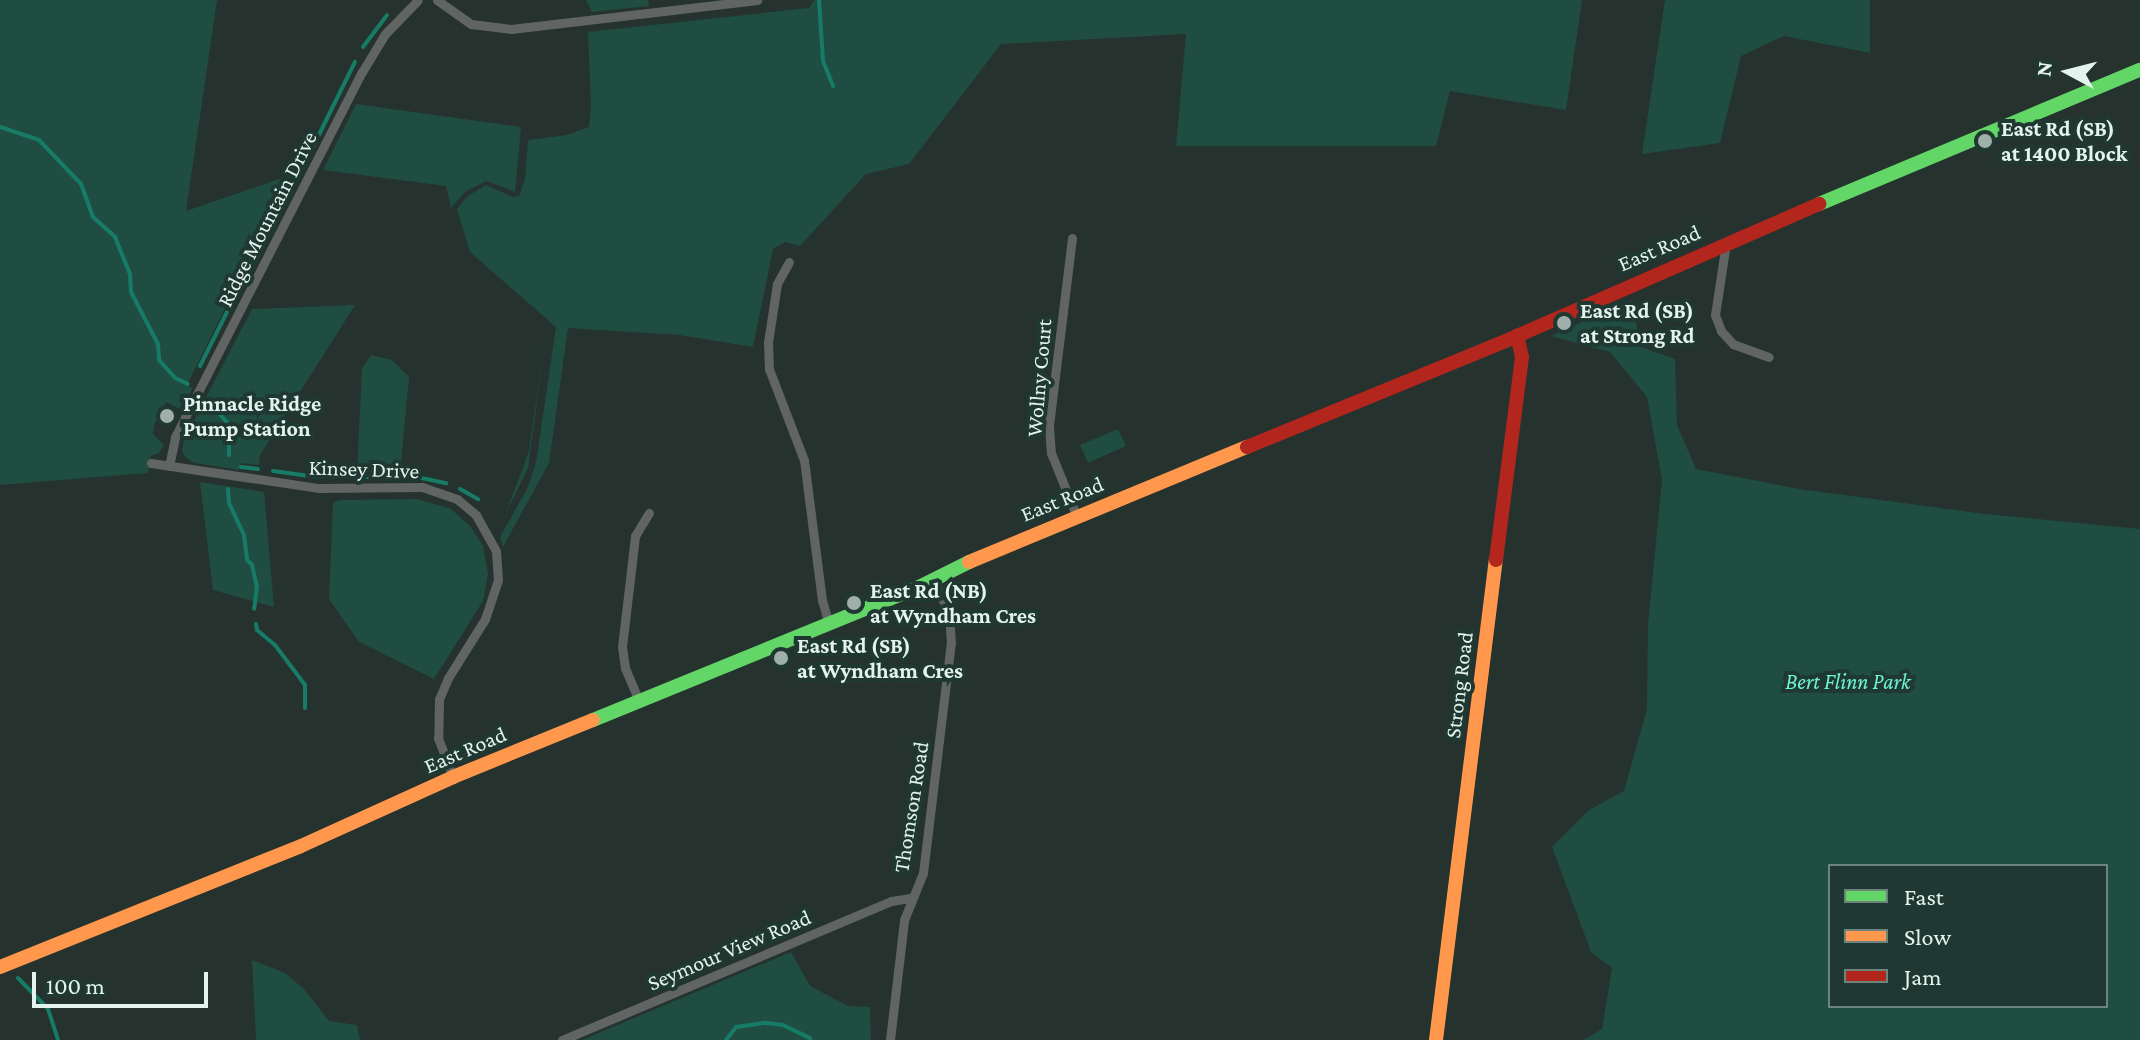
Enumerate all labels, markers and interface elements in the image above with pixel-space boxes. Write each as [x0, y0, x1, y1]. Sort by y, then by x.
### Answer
north arrow [2028, 32, 2108, 112]
text: N [2030, 60, 2057, 78]
place label: East Rd (SB) at 1400 Block [2001, 115, 2127, 166]
street label: Ridge Mountain Drive [211, 127, 323, 311]
marker: East Rd (SB) at 1400 Block [1976, 132, 1994, 150]
street label: East Road [1614, 219, 1704, 277]
place label: East Rd (SB) at Strong Rd [1580, 297, 1695, 348]
marker: East Rd (SB) at Strong Rd [1555, 314, 1573, 332]
street label: Wollny Court [1021, 318, 1057, 438]
place label: Pinnacle Ridge Pump Station [183, 390, 321, 442]
marker: Pinnacle Ridge Pump Station [158, 407, 176, 425]
street label: Kinsey Drive [308, 454, 420, 484]
street label: East Road [1017, 471, 1107, 527]
place label: East Rd (NB) at Wyndham Cres [870, 577, 1036, 628]
marker: East Rd (NB) at Wyndham Cres [845, 594, 863, 612]
street label: Strong Road [1439, 630, 1479, 740]
place label: East Rd (SB) at Wyndham Cres [797, 632, 963, 684]
marker: East Rd (SB) at Wyndham Cres [772, 649, 790, 667]
park label: Bert Flinn Park [1785, 669, 1911, 695]
street label: East Road [420, 721, 510, 779]
street label: Thomson Road [888, 740, 934, 874]
legend [1828, 864, 2108, 1008]
text: Fast [1904, 883, 1944, 910]
street label: Seymour View Road [643, 904, 815, 996]
text: Slow [1904, 923, 1951, 950]
scale bar [36, 956, 212, 1006]
text: Jam [1904, 963, 1942, 990]
text: 100 m [46, 972, 105, 999]

